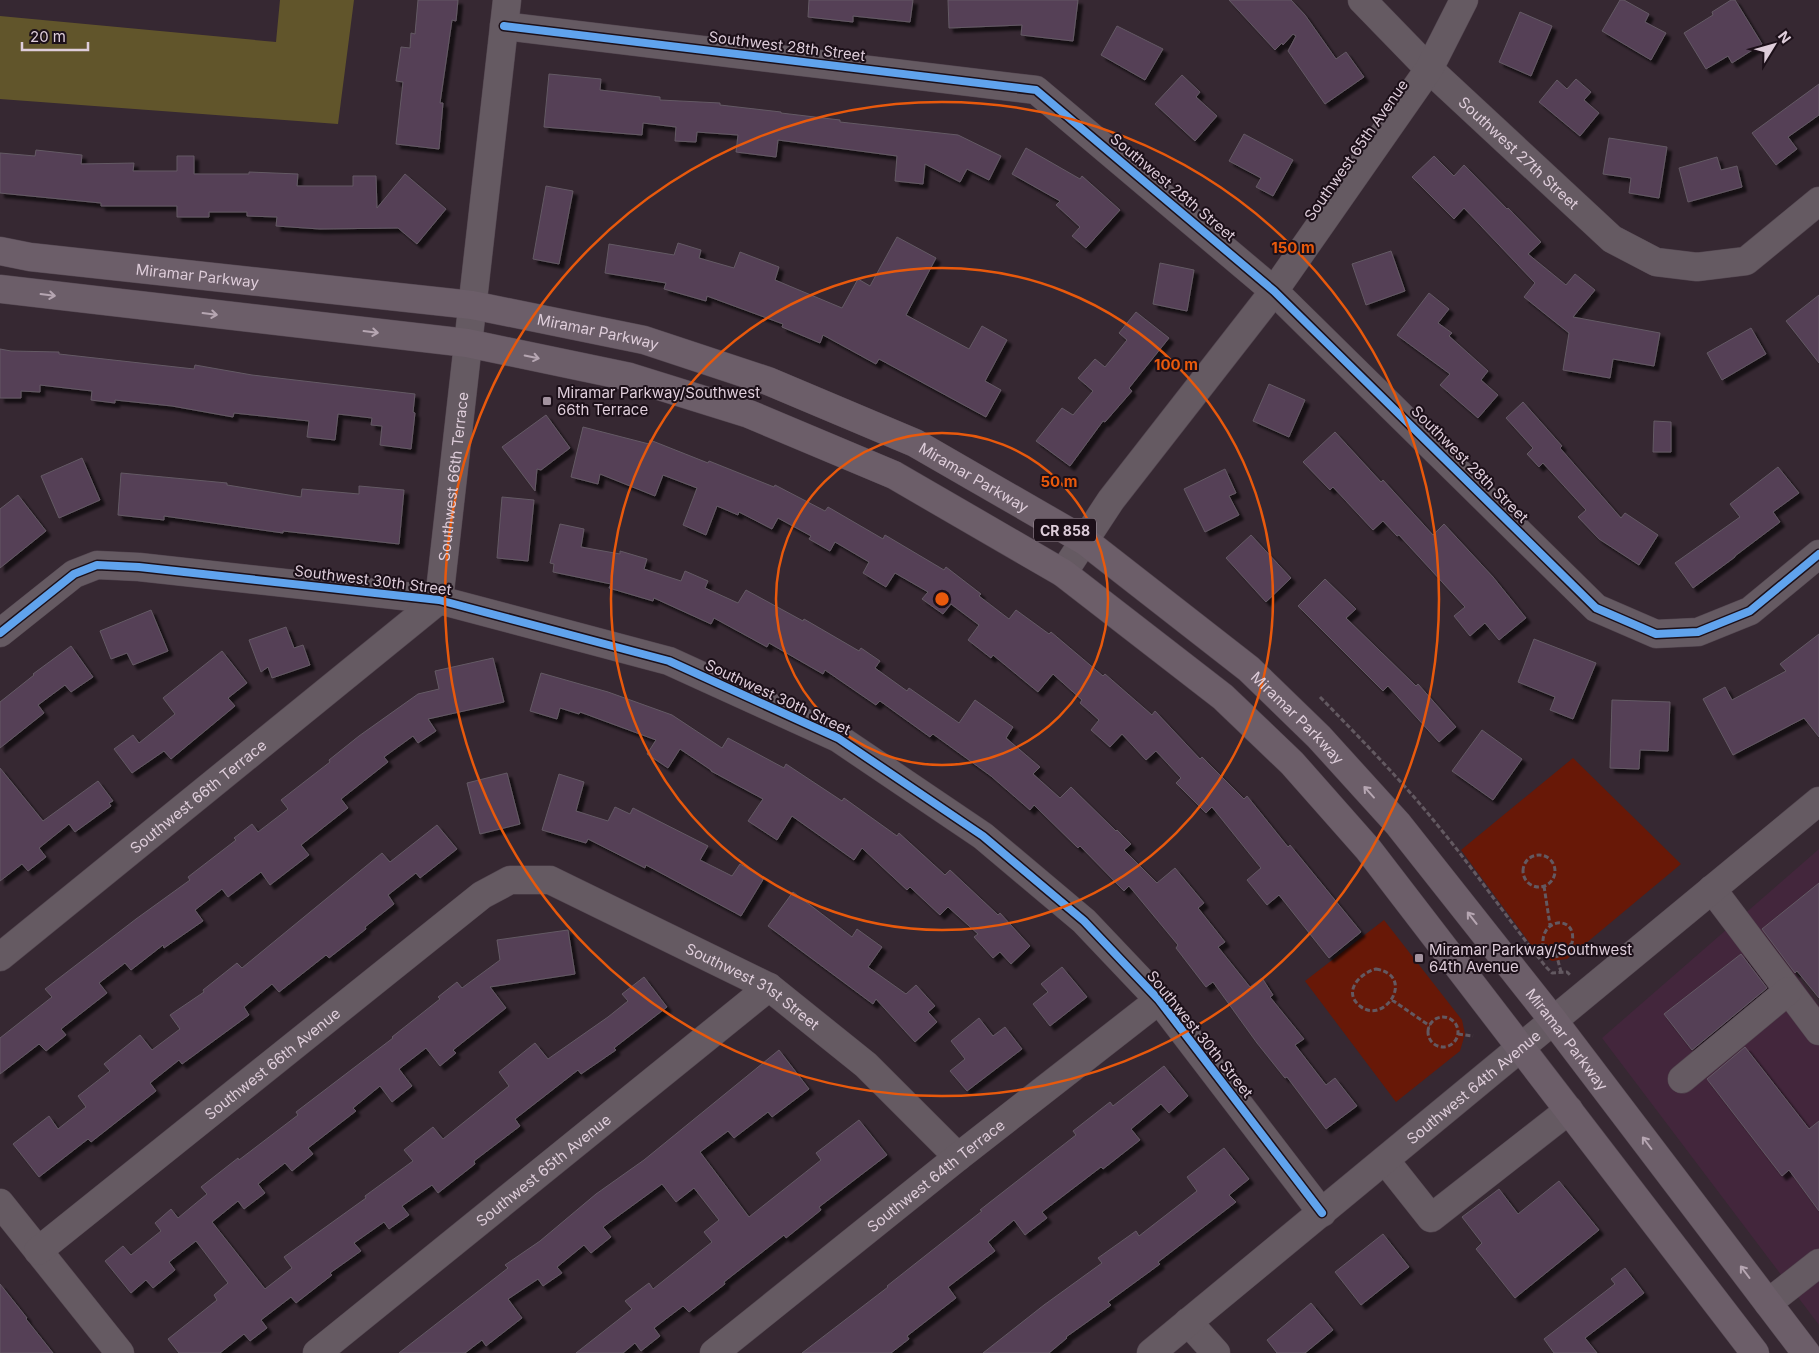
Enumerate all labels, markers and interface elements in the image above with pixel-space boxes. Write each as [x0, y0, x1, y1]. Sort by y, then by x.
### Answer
scale bar [22, 20, 89, 52]
north arrow [1749, 20, 1799, 70]
text: 20 m [30, 27, 66, 46]
street label: Southwest 28th Street [708, 27, 867, 65]
text: N [1775, 27, 1795, 46]
street label: Southwest 65th Avenue [1300, 76, 1412, 224]
street label: Southwest 27th Street [1455, 92, 1583, 213]
street label: Southwest 28th Street [1106, 129, 1240, 245]
text: 150 m [1271, 238, 1315, 257]
street label: Miramar Parkway [135, 259, 261, 291]
one-way arrow [40, 290, 56, 300]
one-way arrow [201, 309, 217, 319]
street label: Miramar Parkway [536, 309, 662, 354]
one-way arrow [363, 327, 379, 337]
one-way arrow [523, 352, 539, 362]
text: 100 m [1154, 355, 1198, 374]
place label: Miramar Parkway/Southwest 66th Terrace [557, 383, 760, 419]
street label: Southwest 66th Terrace [434, 391, 472, 562]
marker: Miramar Parkway/Southwest 66th Terrace [541, 395, 553, 407]
street label: Southwest 28th Street [1407, 401, 1533, 527]
street label: Miramar Parkway [916, 438, 1033, 516]
text: 50 m [1041, 472, 1077, 491]
road number: CR 858 [1034, 518, 1096, 542]
street label: Southwest 30th Street [293, 561, 453, 599]
centre of rings [933, 590, 951, 608]
street label: Southwest 30th Street [702, 655, 854, 739]
street label: Miramar Parkway [1247, 667, 1349, 768]
street label: Southwest 66th Terrace [126, 735, 270, 857]
one-way arrow [1363, 786, 1375, 799]
one-way arrow [1467, 912, 1478, 925]
street label: Southwest 31st Street [683, 938, 824, 1034]
place label: Miramar Parkway/Southwest 64th Avenue [1429, 940, 1632, 976]
marker: Miramar Parkway/Southwest 64th Avenue [1413, 952, 1425, 964]
street label: Southwest 30th Street [1143, 966, 1257, 1102]
street label: Miramar Parkway [1522, 984, 1613, 1095]
street label: Southwest 66th Avenue [200, 1003, 344, 1123]
street label: Southwest 64th Avenue [1402, 1025, 1544, 1148]
street label: Southwest 65th Avenue [472, 1110, 615, 1230]
street label: Southwest 64th Terrace [863, 1115, 1008, 1236]
one-way arrow [1641, 1137, 1652, 1150]
one-way arrow [1740, 1265, 1750, 1279]

